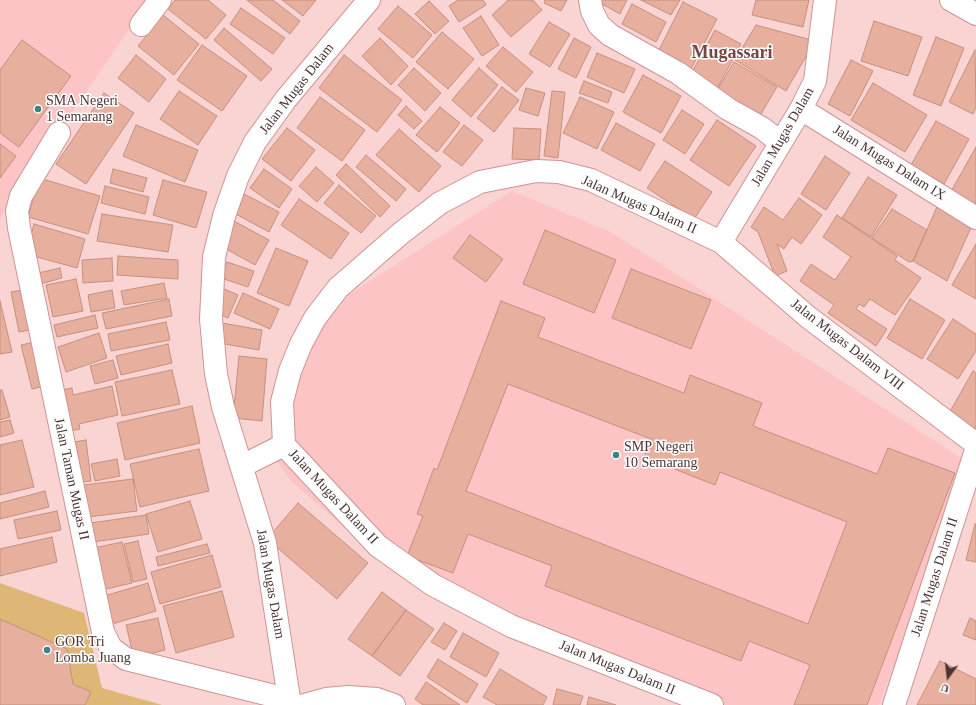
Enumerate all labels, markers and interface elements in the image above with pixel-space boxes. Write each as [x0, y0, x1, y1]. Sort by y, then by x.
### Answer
street label: Jalan Mugas Dalam [256, 40, 338, 138]
district label: Mugassari [692, 42, 772, 64]
street label: Jalan Mugas Dalam [748, 85, 818, 189]
place label: SMA Negeri 1 Semarang [46, 93, 118, 126]
marker: SMA Negeri 1 Semarang [33, 104, 43, 114]
street label: Jalan Mugas Dalam IX [830, 122, 948, 204]
street label: Jalan Mugas Dalam II [579, 172, 699, 238]
street label: Jalan Mugas Dalam VIII [787, 296, 907, 394]
street label: Jalan Taman Mugas II [50, 416, 92, 542]
place label: SMP Negeri 10 Semarang [624, 439, 697, 472]
street label: Jalan Mugas Dalam II [285, 446, 381, 548]
marker: SMP Negeri 10 Semarang [611, 450, 621, 460]
street label: Jalan Mugas Dalam II [908, 515, 962, 639]
street label: Jalan Mugas Dalam [252, 528, 288, 640]
place label: GOR Tri Lomba Juang [55, 634, 131, 666]
street label: Jalan Mugas Dalam II [556, 637, 678, 699]
marker: GOR Tri Lomba Juang [42, 645, 52, 655]
north arrow [928, 657, 968, 697]
text: U [940, 682, 950, 695]

